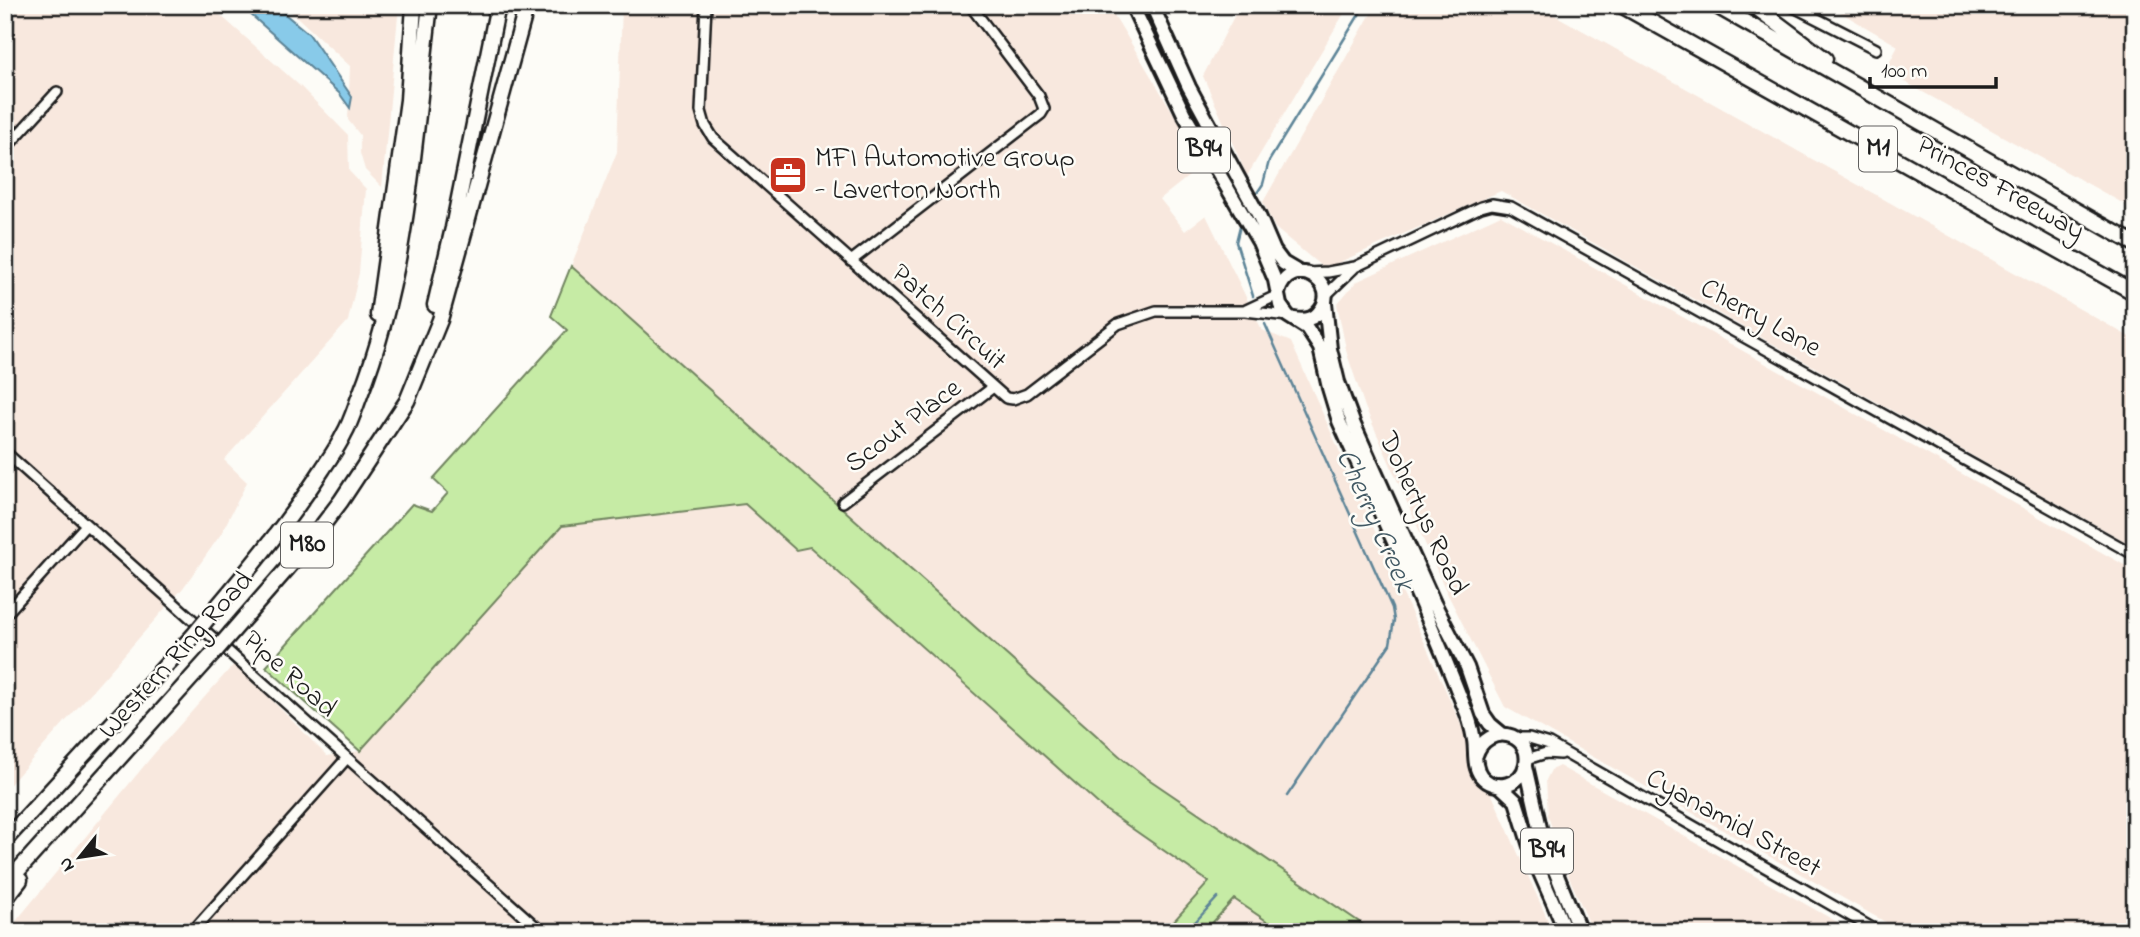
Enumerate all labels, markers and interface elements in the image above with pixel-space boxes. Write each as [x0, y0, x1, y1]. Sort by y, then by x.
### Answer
scale bar [1870, 46, 1996, 90]
text: 100 m [1881, 57, 1927, 87]
road number: M1 [1859, 126, 1897, 172]
street label: Princes Freeway [1908, 126, 2092, 252]
road number: B94 [1178, 127, 1230, 172]
place label: MFI Automotive Group - Laverton North [815, 139, 1075, 212]
office icon: MFI Automotive Group - Laverton North [767, 154, 809, 196]
street label: Patch Circuit [881, 255, 1015, 381]
street label: Cherry Lane [1692, 269, 1828, 369]
street label: Scout Place [837, 369, 971, 484]
street label: Dohertys Road [1366, 425, 1478, 603]
water label: Cherry Creek [1323, 442, 1426, 601]
road number: M80 [281, 523, 333, 568]
street label: Western Ring Road [90, 562, 264, 750]
street label: Pipe Road [232, 621, 346, 729]
street label: Cyanamid Street [1638, 759, 1828, 889]
north arrow [46, 822, 116, 892]
road number: B94 [1521, 828, 1573, 874]
text: N [52, 852, 82, 877]

